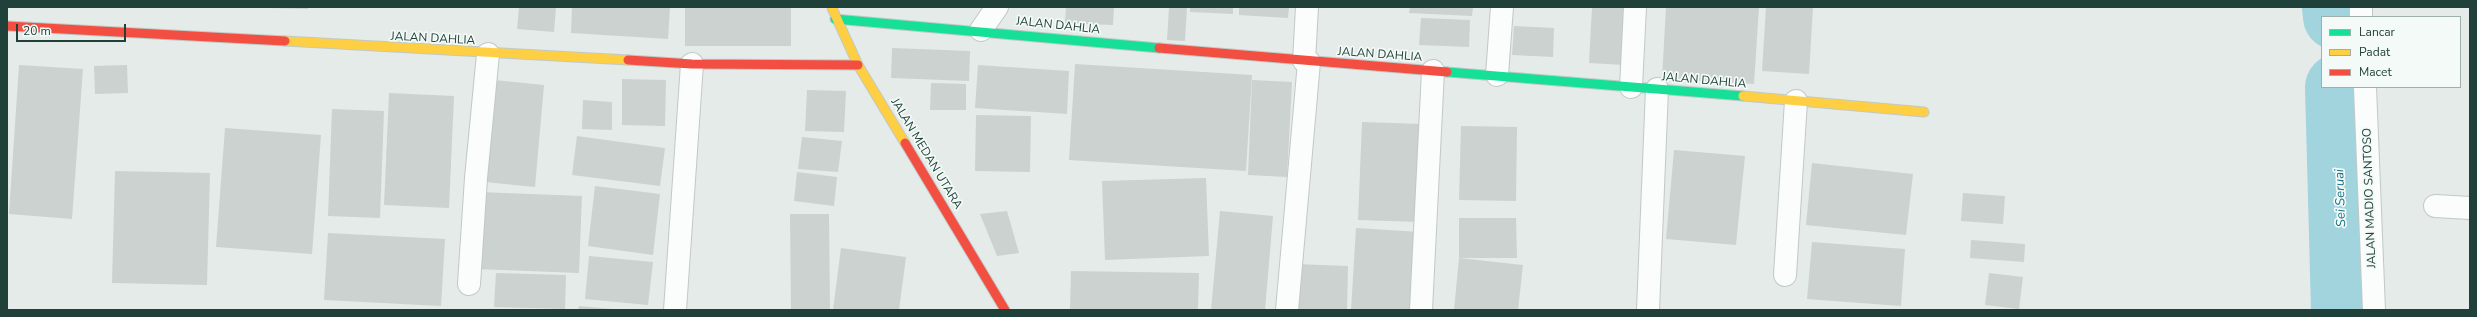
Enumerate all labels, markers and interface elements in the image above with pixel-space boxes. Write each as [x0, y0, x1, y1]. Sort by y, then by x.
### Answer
street label: JALAN DAHLIA [1015, 14, 1101, 38]
scale bar [18, 16, 128, 42]
legend [2321, 16, 2461, 88]
text: 20 m [23, 23, 51, 39]
text: Lancar [2359, 24, 2395, 40]
street label: JALAN DAHLIA [390, 30, 476, 48]
text: Padat [2359, 44, 2390, 60]
street label: JALAN DAHLIA [1337, 45, 1423, 65]
text: Macet [2359, 64, 2392, 80]
street label: JALAN DAHLIA [1661, 70, 1747, 92]
street label: JALAN MEDAN UTARA [887, 96, 965, 212]
street label: JALAN MADIO SANTOSO [2360, 128, 2380, 268]
water label: Sei Seruai [2332, 169, 2350, 227]

